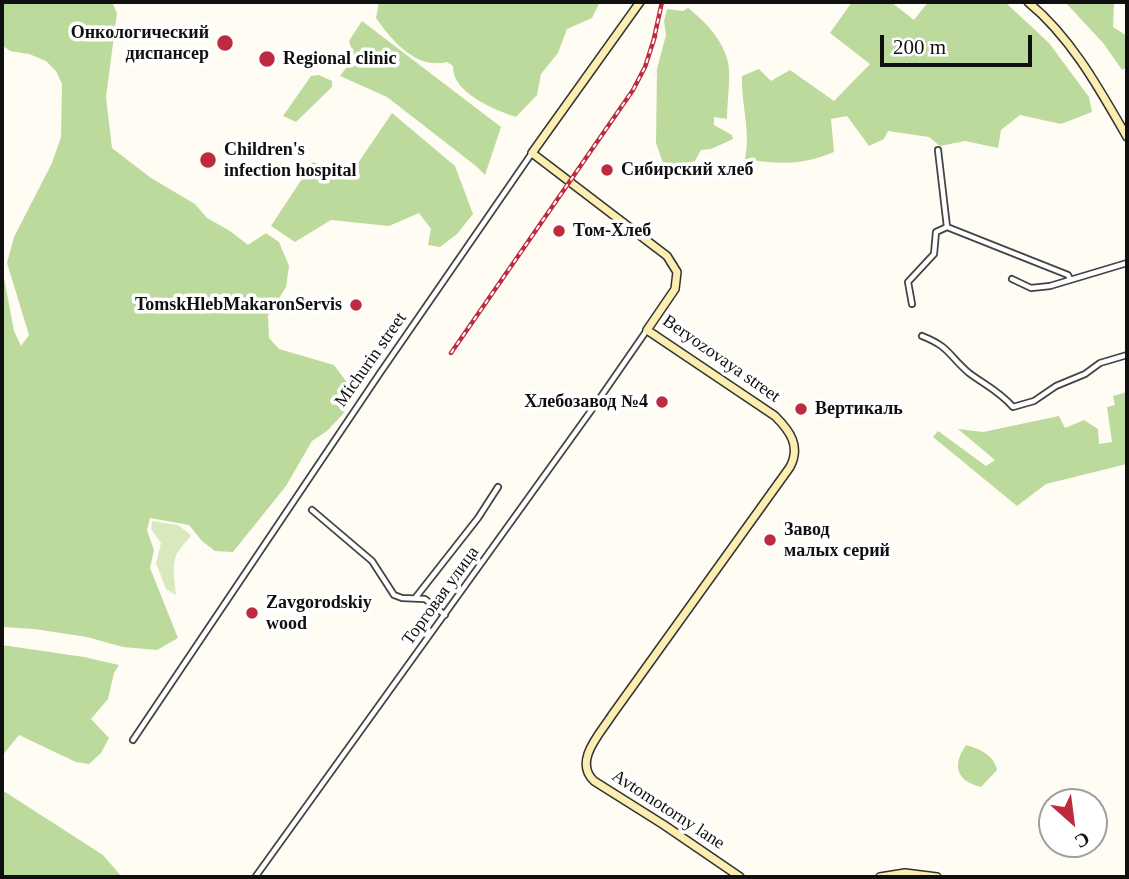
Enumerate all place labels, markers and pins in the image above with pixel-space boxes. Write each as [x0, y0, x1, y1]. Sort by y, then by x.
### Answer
place label: Онкологический диспансер [71, 22, 209, 64]
marker: Онкологический диспансер [215, 33, 235, 53]
place label: Regional clinic [283, 48, 396, 70]
marker: Regional clinic [257, 49, 277, 69]
place label: Children's infection hospital [224, 139, 357, 182]
marker: Children's infection hospital [198, 150, 218, 170]
place label: Сибирский хлеб [621, 159, 753, 181]
marker: Сибирский хлеб [599, 162, 615, 178]
place label: Том-Хлеб [573, 220, 651, 242]
marker: Том-Хлеб [551, 223, 567, 239]
place label: TomskHlebMakaronServis [135, 294, 342, 316]
marker: TomskHlebMakaronServis [348, 297, 364, 313]
place label: Хлебозавод №4 [524, 391, 648, 413]
marker: Хлебозавод №4 [654, 394, 670, 410]
place label: Вертикаль [815, 398, 903, 420]
marker: Вертикаль [793, 401, 809, 417]
place label: Завод малых серий [784, 519, 890, 562]
marker: Завод малых серий [762, 532, 778, 548]
place label: Zavgorodskiy wood [266, 592, 372, 634]
marker: Zavgorodskiy wood [244, 605, 260, 621]

